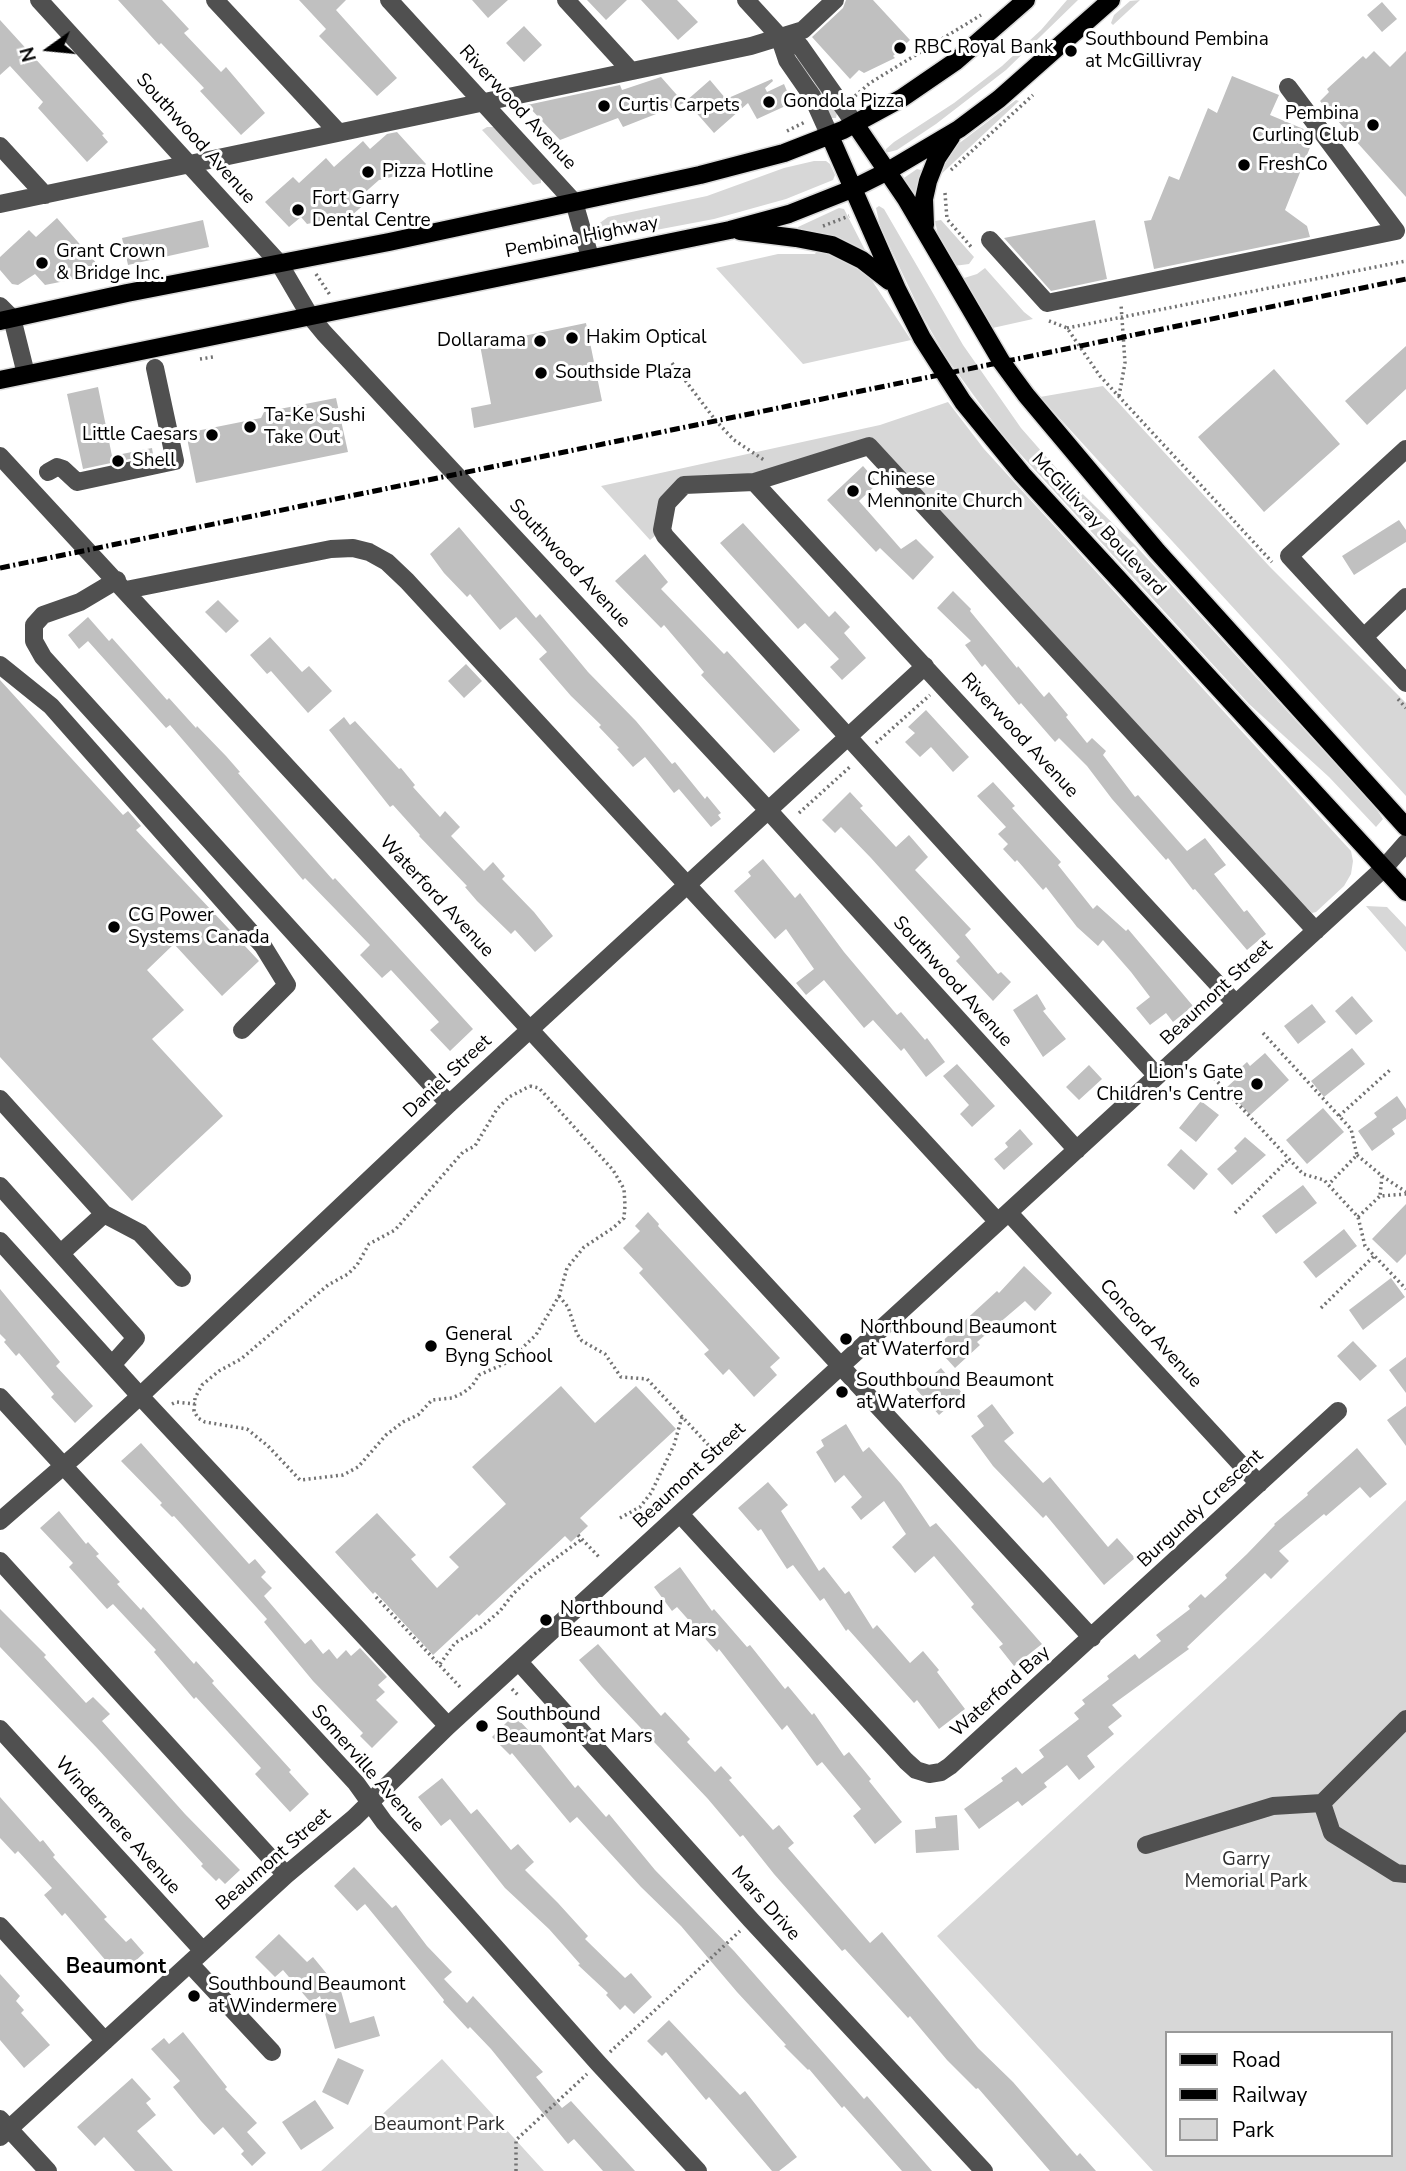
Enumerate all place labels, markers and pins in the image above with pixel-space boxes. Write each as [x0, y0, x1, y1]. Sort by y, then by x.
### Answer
place label: Southbound Pembina at McGillivray [1085, 29, 1269, 73]
place label: RBC Royal Bank [914, 37, 1054, 59]
marker: RBC Royal Bank [892, 40, 908, 56]
marker: Southbound Pembina at McGillivray [1063, 43, 1079, 59]
place label: Gondola Pizza [783, 91, 904, 113]
marker: Gondola Pizza [761, 94, 777, 110]
place label: Curtis Carpets [618, 95, 740, 117]
marker: Curtis Carpets [596, 98, 612, 114]
place label: Pembina Curling Club [1252, 103, 1359, 147]
marker: Pembina Curling Club [1365, 117, 1381, 133]
place label: FreshCo [1258, 154, 1328, 176]
marker: FreshCo [1236, 157, 1252, 173]
place label: Pizza Hotline [382, 161, 493, 183]
marker: Pizza Hotline [360, 164, 376, 180]
place label: Fort Garry Dental Centre [312, 188, 431, 232]
marker: Fort Garry Dental Centre [290, 202, 306, 218]
place label: Grant Crown & Bridge Inc. [56, 241, 166, 285]
marker: Grant Crown & Bridge Inc. [34, 255, 50, 271]
place label: Hakim Optical [586, 327, 707, 349]
place label: Dollarama [437, 330, 526, 352]
marker: Hakim Optical [564, 330, 580, 346]
marker: Dollarama [532, 333, 548, 349]
place label: Southside Plaza [555, 362, 691, 384]
marker: Southside Plaza [533, 365, 549, 381]
place label: Ta-Ke Sushi Take Out [264, 405, 365, 449]
marker: Ta-Ke Sushi Take Out [242, 419, 258, 435]
place label: Little Caesars [82, 424, 198, 446]
marker: Little Caesars [204, 427, 220, 443]
place label: Shell [132, 450, 176, 472]
marker: Shell [110, 453, 126, 469]
place label: Chinese Mennonite Church [867, 469, 1023, 513]
marker: Chinese Mennonite Church [845, 483, 861, 499]
place label: CG Power Systems Canada [128, 905, 270, 949]
marker: CG Power Systems Canada [106, 919, 122, 935]
place label: Lion's Gate Children's Centre [1096, 1062, 1243, 1106]
marker: Lion's Gate Children's Centre [1249, 1076, 1265, 1092]
place label: Northbound Beaumont at Waterford [860, 1317, 1056, 1361]
place label: General Byng School [445, 1324, 552, 1368]
marker: Northbound Beaumont at Waterford [838, 1331, 854, 1347]
marker: General Byng School [423, 1338, 439, 1354]
place label: Southbound Beaumont at Waterford [856, 1370, 1053, 1414]
marker: Southbound Beaumont at Waterford [834, 1384, 850, 1400]
place label: Northbound Beaumont at Mars [560, 1598, 717, 1642]
marker: Northbound Beaumont at Mars [538, 1612, 554, 1628]
place label: Southbound Beaumont at Mars [496, 1704, 653, 1748]
marker: Southbound Beaumont at Mars [474, 1718, 490, 1734]
place label: Southbound Beaumont at Windermere [208, 1974, 405, 2018]
marker: Southbound Beaumont at Windermere [186, 1988, 202, 2004]

